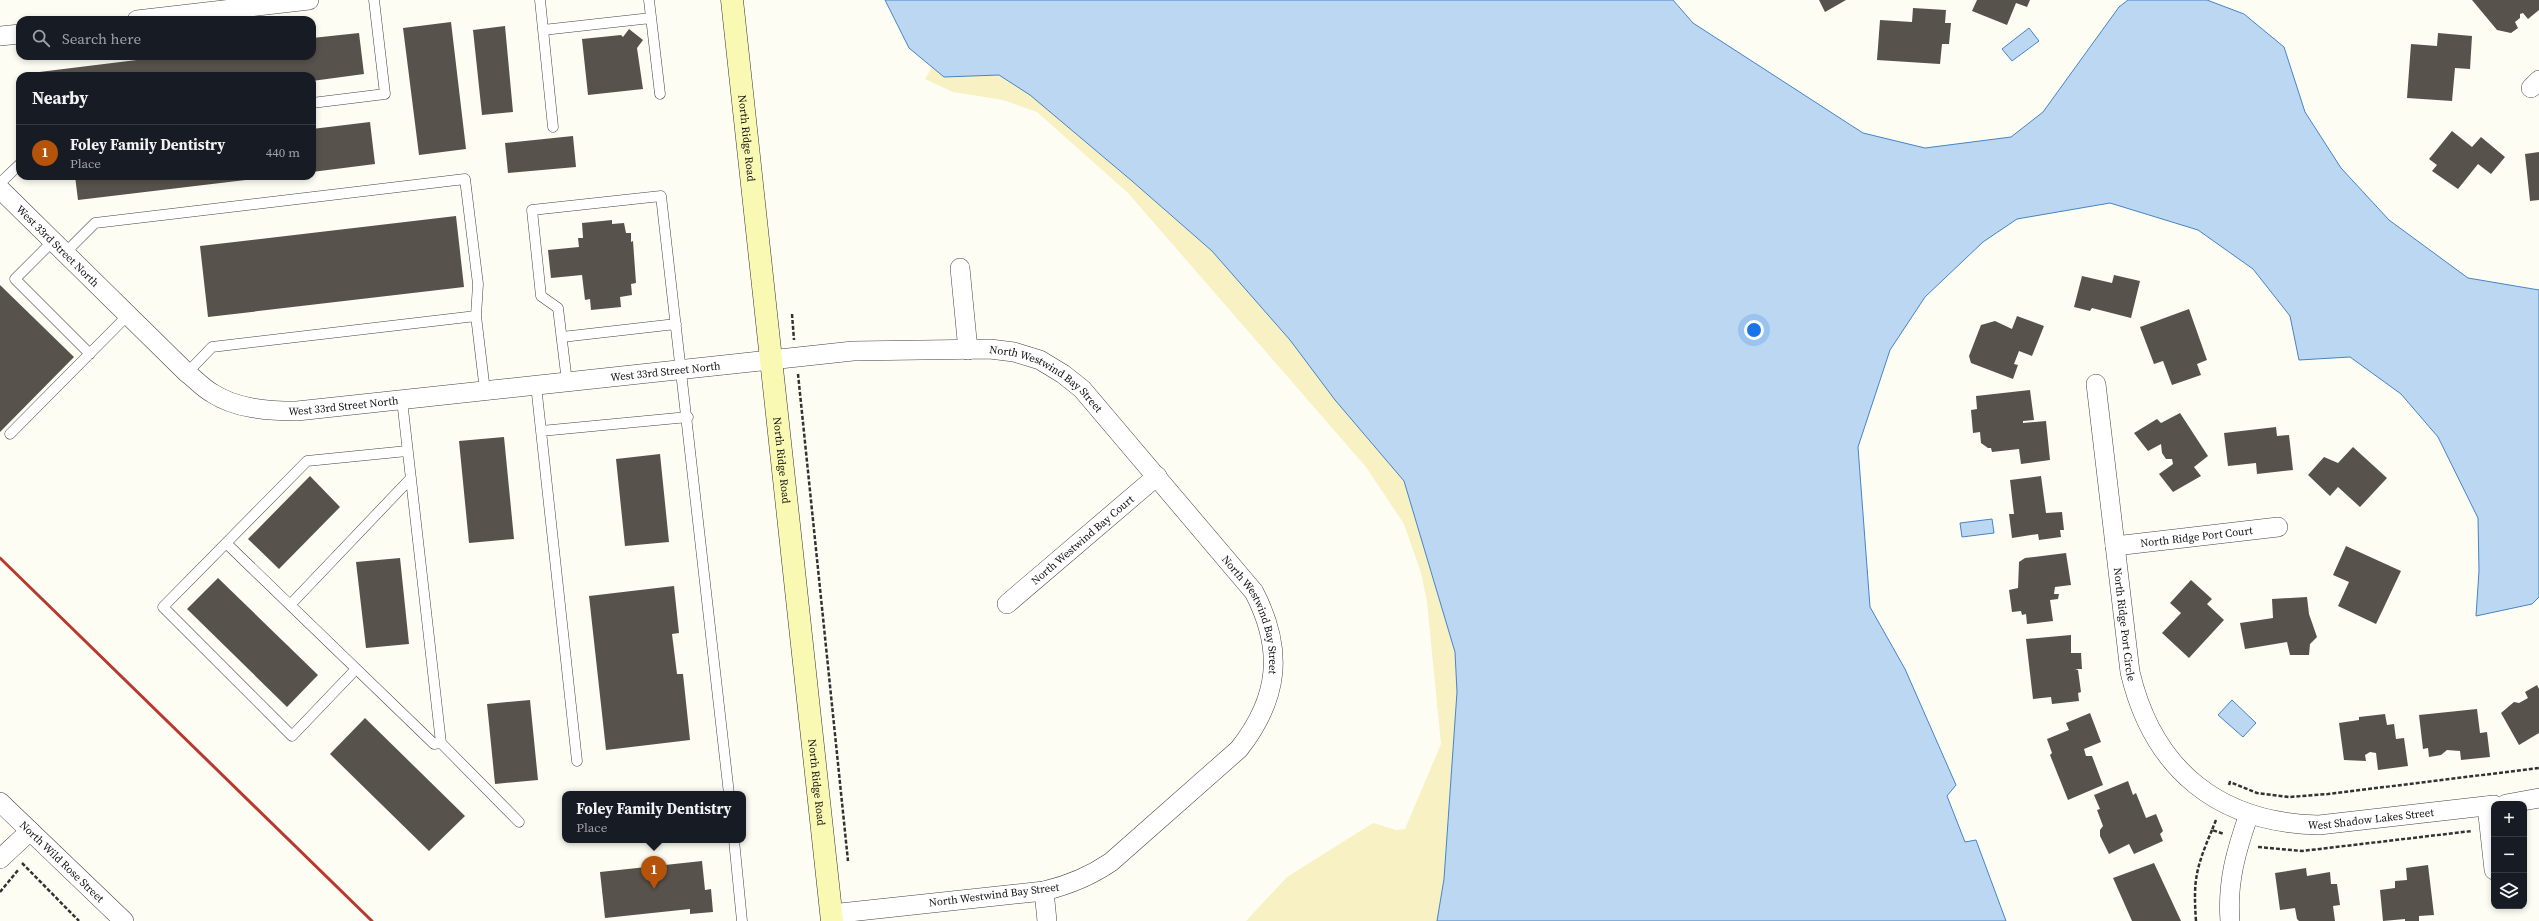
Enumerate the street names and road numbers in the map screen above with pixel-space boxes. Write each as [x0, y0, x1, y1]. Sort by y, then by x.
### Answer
street label: North Ridge Road [735, 94, 759, 183]
street label: West 33rd Street North [13, 202, 103, 290]
street label: North Westwind Bay Street [989, 341, 1106, 416]
street label: West 33rd Street North [609, 358, 722, 385]
street label: West 33rd Street North [288, 393, 400, 419]
street label: North Ridge Road [770, 416, 794, 505]
street label: North Westwind Bay Court [1028, 491, 1137, 588]
street label: North Ridge Port Court [2139, 522, 2254, 551]
street label: North Westwind Bay Street [1218, 552, 1281, 675]
street label: North Ridge Port Circle [2110, 567, 2140, 683]
street label: North Ridge Road [805, 738, 829, 827]
street label: West Shadow Lakes Street [2307, 804, 2435, 833]
street label: North Wild Rose Street [17, 817, 108, 906]
street label: North Westwind Bay Street [928, 880, 1061, 910]

